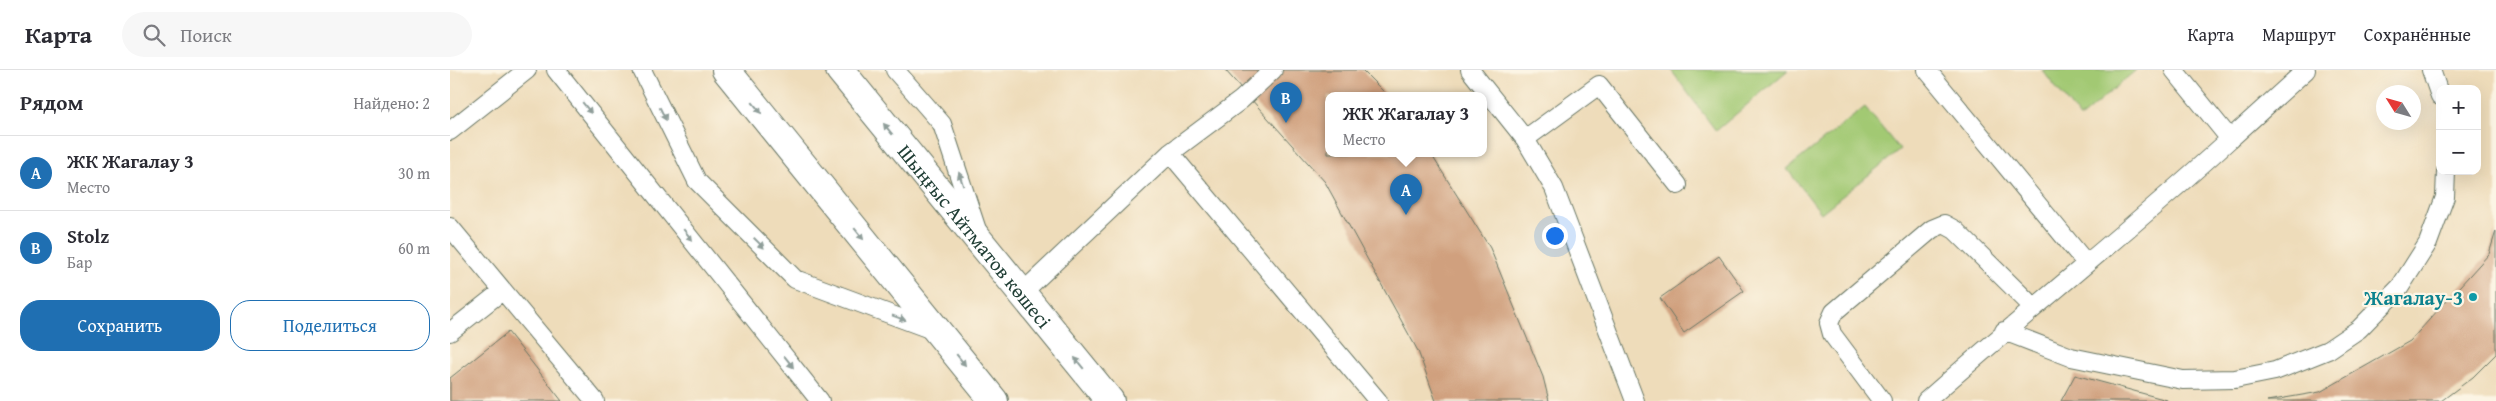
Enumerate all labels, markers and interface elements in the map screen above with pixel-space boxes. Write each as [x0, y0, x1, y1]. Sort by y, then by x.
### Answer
search box [122, 12, 472, 57]
text: Карта [25, 17, 92, 52]
icon: search [140, 21, 168, 49]
text: Поиск [180, 21, 232, 49]
text: Карта [2188, 21, 2234, 48]
text: Маршрут [2262, 21, 2336, 48]
text: Сохранённые [2364, 21, 2471, 48]
pin: B [1270, 82, 1302, 123]
north arrow [2376, 85, 2421, 130]
map controls [2436, 85, 2481, 175]
button: + [2436, 85, 2481, 130]
text: Рядом [20, 87, 83, 118]
text: Найдено: 2 [353, 91, 430, 115]
popup [1325, 92, 1487, 157]
text: ЖК Жагалау 3 [1343, 99, 1469, 127]
one-way arrow [581, 101, 592, 114]
one-way arrow [751, 101, 762, 114]
one-way arrow [659, 106, 667, 121]
one-way arrow [883, 122, 894, 135]
text: Место [1343, 127, 1386, 151]
button: − [2436, 130, 2481, 175]
street label: Шыңғыс Айтматов көшесі [891, 138, 1059, 334]
text: ЖК Жагалау 3 [67, 147, 194, 175]
text: A [31, 161, 41, 185]
text: 30 m [398, 161, 430, 185]
one-way arrow [956, 171, 964, 186]
pin: A [1390, 174, 1422, 215]
text: Место [67, 175, 110, 199]
text: Stolz [67, 222, 109, 250]
your location [1542, 223, 1568, 249]
one-way arrow [853, 227, 864, 240]
one-way arrow [682, 228, 693, 241]
text: B [31, 236, 41, 260]
text: 60 m [398, 236, 430, 260]
one-way arrow [752, 236, 764, 248]
text: Бар [67, 250, 92, 274]
place label: Жагалау-3 [2363, 283, 2463, 312]
marker: Жагалау-3 [2467, 291, 2479, 303]
button: Сохранить [20, 300, 220, 351]
button: Поделиться [230, 300, 430, 351]
one-way arrow [892, 314, 907, 322]
one-way arrow [956, 354, 967, 367]
one-way arrow [784, 356, 795, 369]
one-way arrow [1074, 357, 1085, 370]

